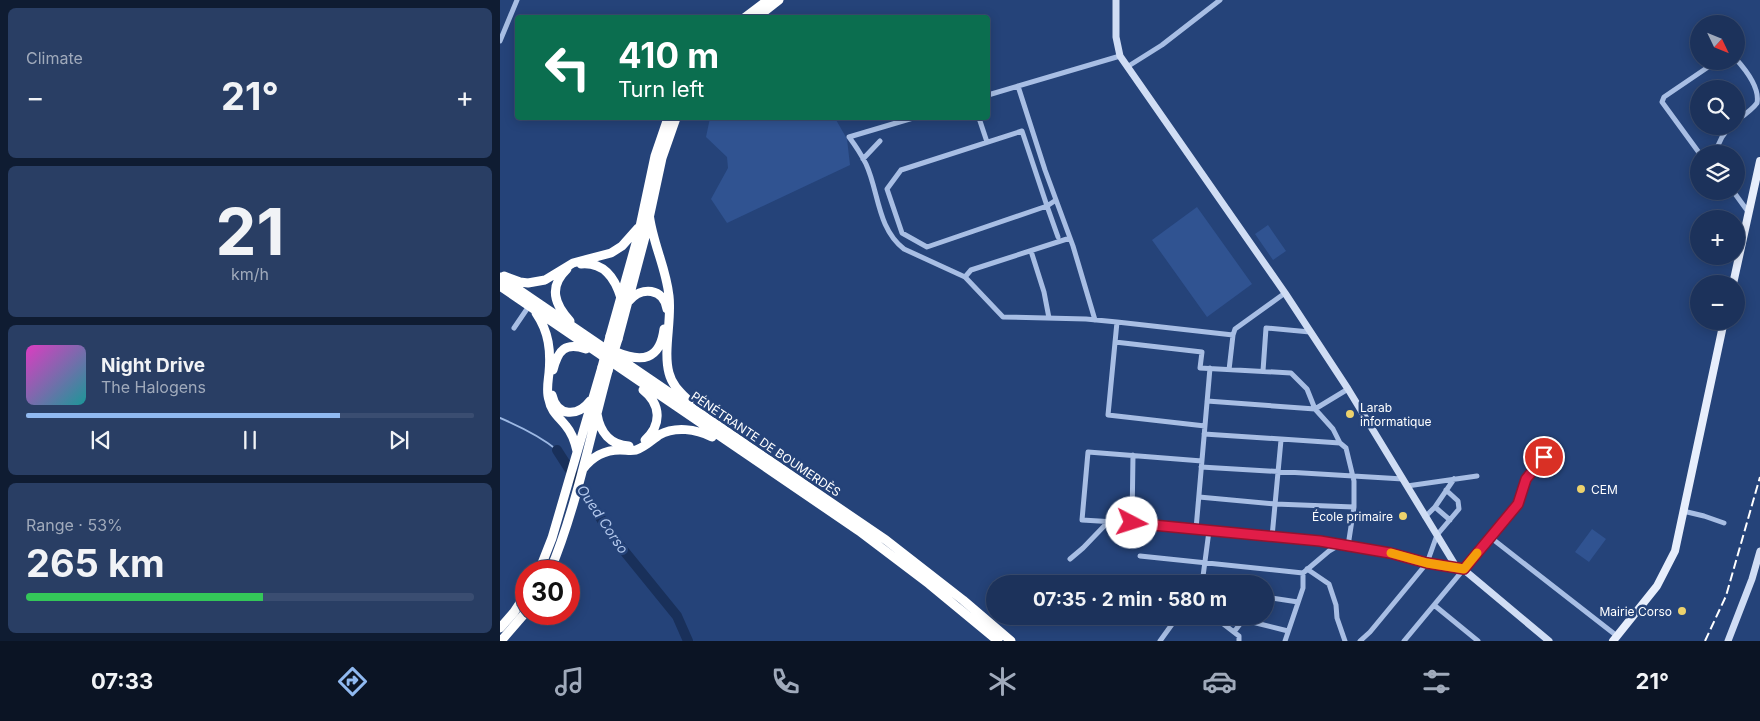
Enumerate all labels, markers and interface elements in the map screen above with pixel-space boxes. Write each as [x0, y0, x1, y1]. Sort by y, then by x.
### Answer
north arrow [1690, 15, 1745, 70]
map controls [1690, 15, 1745, 330]
text: 410 m [618, 34, 719, 76]
icon: left [535, 35, 600, 100]
text: Climate [26, 48, 83, 68]
text: 21° [221, 73, 279, 119]
text: Turn left [618, 76, 704, 102]
text: − [26, 80, 45, 114]
text: + [455, 80, 474, 114]
button: search [1690, 80, 1745, 135]
button: layers [1690, 145, 1745, 200]
text: 21 [216, 192, 284, 271]
button: + [1690, 210, 1745, 265]
text: km/h [231, 264, 269, 284]
button: − [1690, 275, 1745, 330]
text: Night Drive [101, 354, 205, 377]
text: The Halogens [101, 377, 206, 397]
street label: PÉNÉTRANTE DE BOUMERDÈS [689, 388, 844, 500]
place label: Larab informatique [1360, 400, 1432, 429]
marker: Larab informatique [1344, 408, 1356, 420]
icon: previous [87, 426, 115, 454]
icon: pause [236, 426, 264, 454]
icon: next [385, 426, 413, 454]
pin [1523, 436, 1565, 478]
icon: arrive [1530, 443, 1558, 471]
water label: Oued Corso [574, 481, 632, 557]
place label: CEM [1591, 482, 1618, 497]
marker: CEM [1575, 483, 1587, 495]
position arrow [1105, 496, 1157, 548]
place label: École primaire [1312, 509, 1393, 524]
marker: École primaire [1397, 510, 1409, 522]
text: Range · 53% [26, 515, 123, 535]
text: 265 km [26, 540, 165, 586]
speed limit sign: 30 [515, 560, 580, 625]
text: 07:35 · 2 min · 580 m [1033, 588, 1227, 611]
place label: Mairie Corso [1600, 604, 1672, 619]
marker: Mairie Corso [1676, 605, 1688, 617]
icon: directions [335, 664, 370, 699]
icon: music [552, 664, 587, 699]
icon: phone [768, 664, 803, 699]
icon: climate [985, 664, 1020, 699]
icon: car [1202, 664, 1237, 699]
icon: filters [1419, 664, 1454, 699]
text: 07:33 [91, 668, 153, 694]
text: 21° [1636, 668, 1669, 694]

